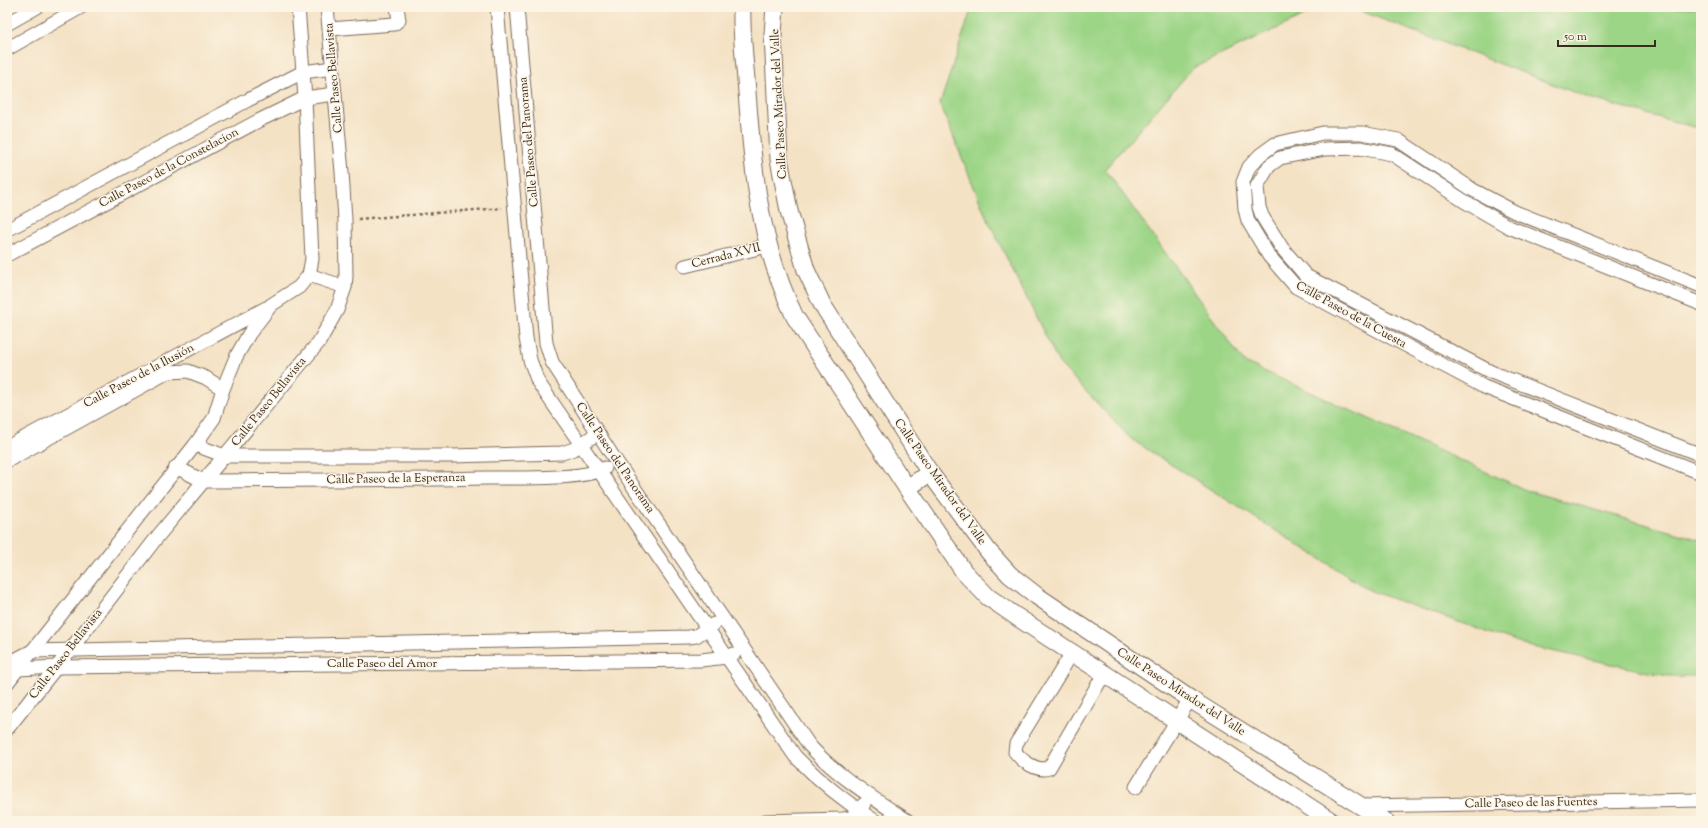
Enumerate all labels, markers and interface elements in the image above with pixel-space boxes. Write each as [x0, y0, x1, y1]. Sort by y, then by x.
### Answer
street label: Calle Paseo Bellavista [320, 22, 348, 134]
scale bar [1558, 22, 1655, 48]
street label: Calle Paseo Mirador del Valle [766, 28, 792, 180]
text: 50 m [1563, 28, 1587, 46]
street label: Calle Paseo del Panorama [514, 76, 544, 208]
street label: Calle Paseo de la Constelacion [96, 123, 242, 213]
street label: Cerrada XVII [690, 239, 763, 273]
street label: Calle Paseo de la Cuesta [1292, 277, 1410, 353]
street label: Calle Paseo de la Ilusión [80, 339, 198, 413]
street label: Calle Paseo Bellavista [227, 353, 311, 451]
street label: Calle Paseo del Panorama [571, 399, 659, 518]
street label: Calle Paseo Mirador del Valle [889, 415, 991, 549]
street label: Calle Paseo de la Esperanza [326, 469, 466, 489]
street label: Calle Paseo Bellavista [25, 605, 107, 703]
street label: Calle Paseo Mirador del Valle [1113, 643, 1249, 741]
street label: Calle Paseo del Amor [327, 655, 438, 673]
street label: Calle Paseo de las Fuentes [1465, 793, 1598, 813]

